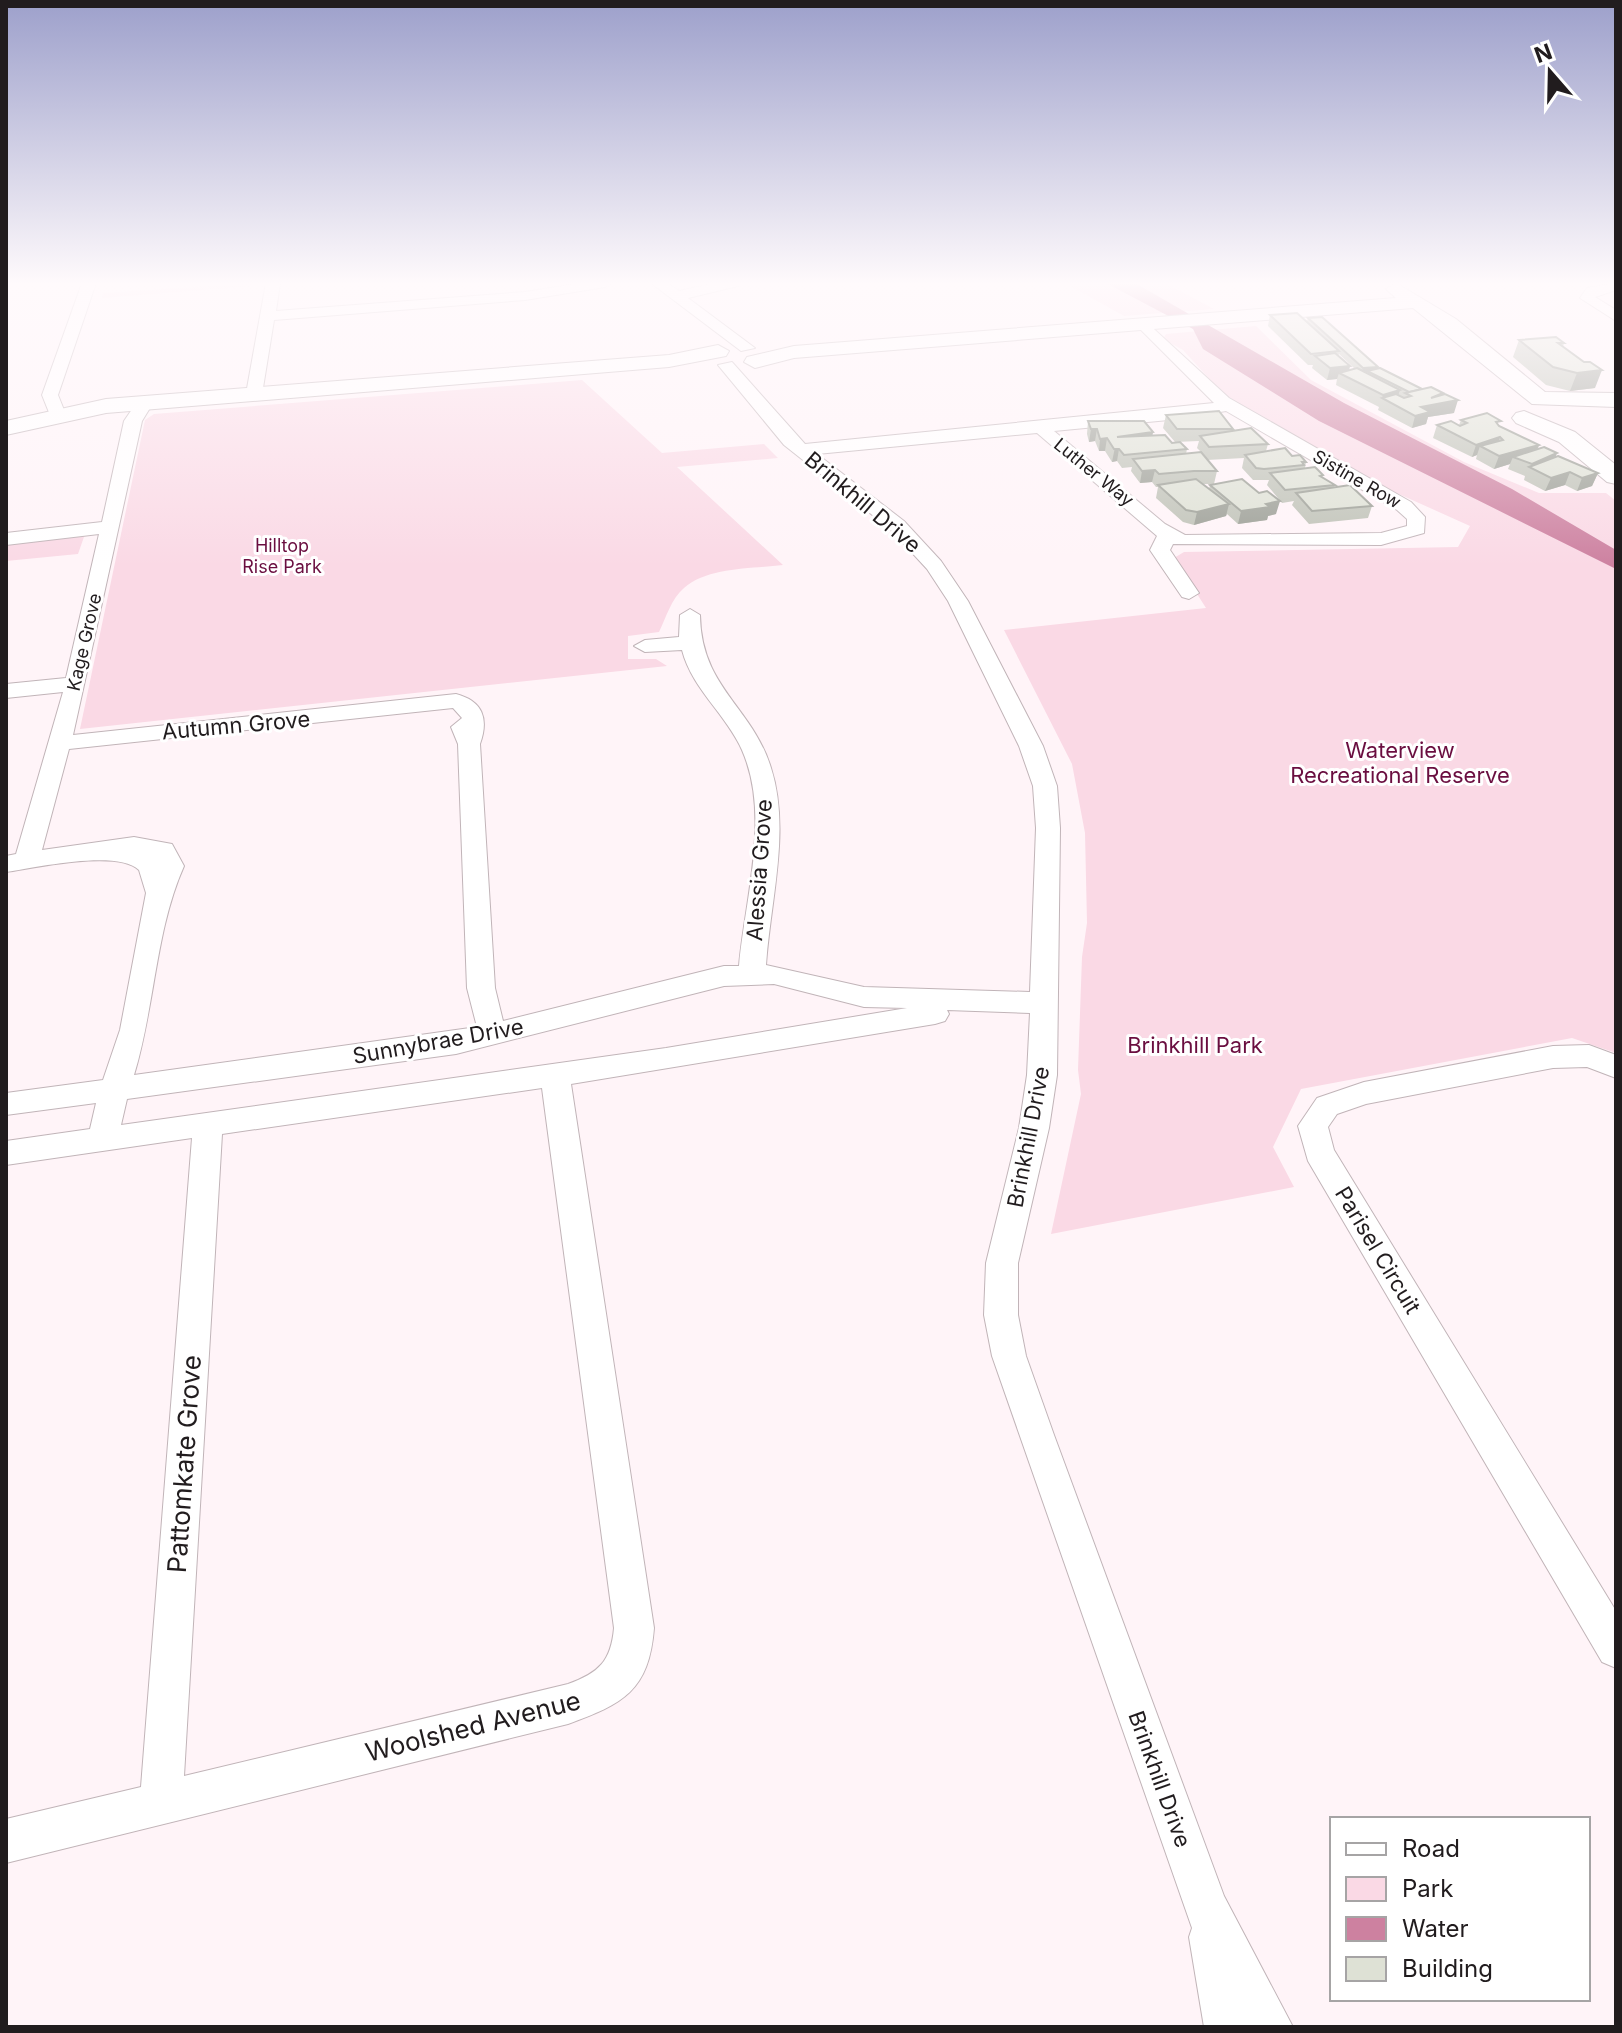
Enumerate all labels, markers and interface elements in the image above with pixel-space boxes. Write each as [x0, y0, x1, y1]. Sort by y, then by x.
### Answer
north arrow [1510, 32, 1590, 112]
text: N [1531, 38, 1555, 68]
street label: Luther Way [1050, 433, 1138, 511]
street label: Sistine Row [1309, 445, 1405, 513]
street label: Brinkhill Drive [800, 446, 926, 558]
park label: Hilltop Rise Park [242, 535, 322, 577]
street label: Kage Grove [63, 591, 105, 693]
street label: Autumn Grove [161, 706, 311, 744]
park label: Waterview Recreational Reserve [1290, 737, 1510, 788]
street label: Alessia Grove [741, 798, 777, 942]
street label: Sunnybrae Drive [351, 1013, 525, 1069]
park label: Brinkhill Park [1127, 1032, 1263, 1058]
street label: Brinkhill Drive [1002, 1064, 1054, 1210]
street label: Parisel Circuit [1330, 1182, 1426, 1318]
street label: Pattomkate Grove [161, 1354, 207, 1574]
street label: Woolshed Avenue [362, 1684, 584, 1768]
street label: Brinkhill Drive [1123, 1707, 1197, 1851]
legend [1330, 1817, 1590, 2001]
text: Road [1402, 1834, 1460, 1863]
text: Park [1402, 1874, 1453, 1903]
text: Water [1402, 1914, 1469, 1943]
text: Building [1402, 1954, 1493, 1983]

